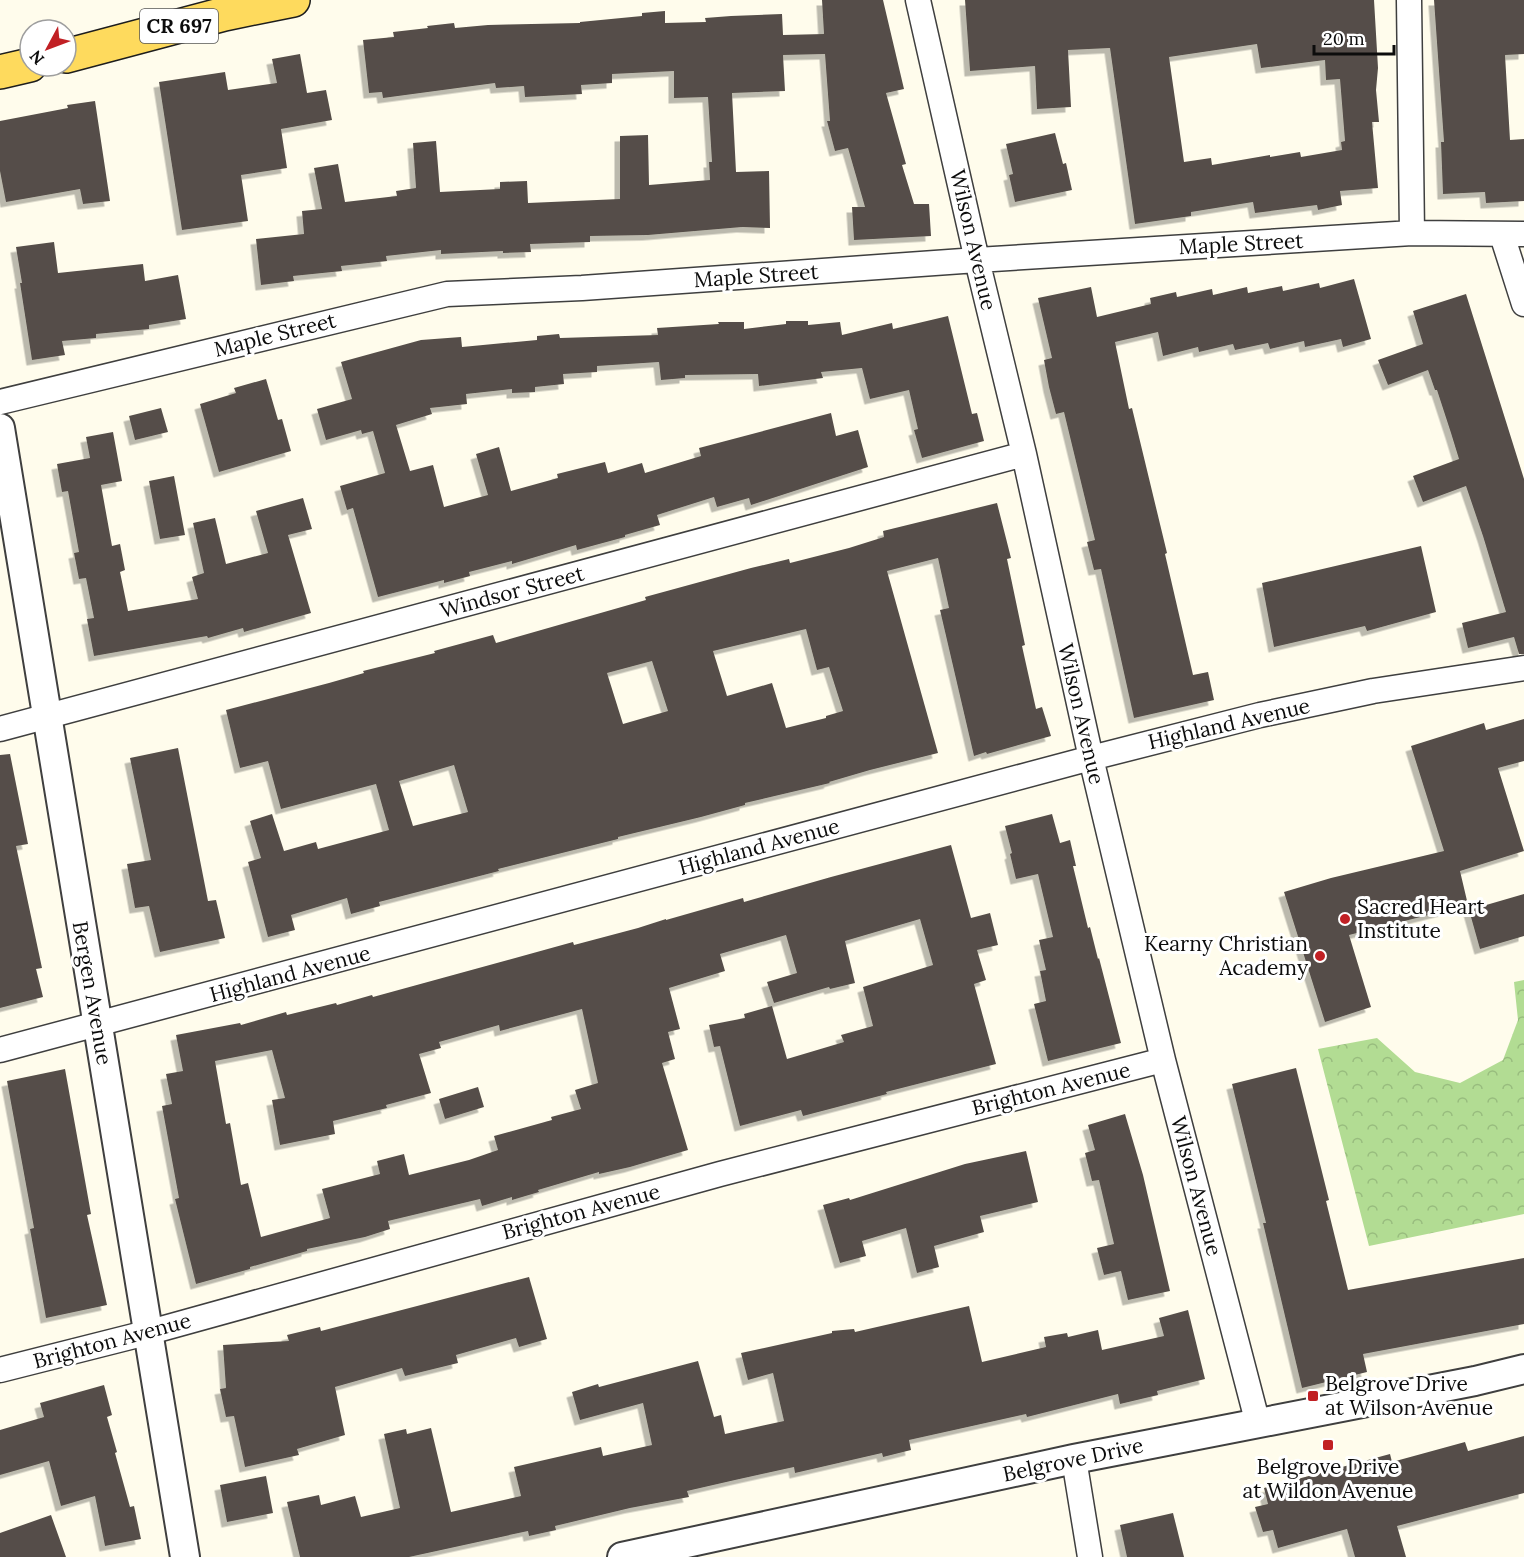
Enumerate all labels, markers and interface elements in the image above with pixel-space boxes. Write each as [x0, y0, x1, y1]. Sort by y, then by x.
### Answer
road number: CR 697 [140, 9, 218, 43]
north arrow [18, 18, 78, 78]
scale bar [1314, 18, 1394, 56]
text: 20 m [1323, 27, 1365, 50]
text: N [25, 47, 48, 69]
street label: Wilson Avenue [944, 167, 1003, 313]
street label: Maple Street [1178, 227, 1305, 260]
street label: Maple Street [693, 258, 820, 293]
street label: Maple Street [211, 306, 340, 363]
street label: Windsor Street [437, 559, 588, 624]
street label: Wilson Avenue [1052, 641, 1111, 787]
street label: Highland Avenue [1145, 692, 1313, 755]
street label: Highland Avenue [675, 812, 842, 881]
place label: Sacred Heart Institute [1357, 893, 1486, 944]
marker: Sacred Heart Institute [1338, 912, 1352, 926]
street label: Bergen Avenue [67, 919, 118, 1067]
place label: Kearny Christian Academy [1144, 930, 1308, 981]
street label: Highland Avenue [206, 939, 373, 1008]
marker: Kearny Christian Academy [1313, 949, 1327, 963]
street label: Brighton Avenue [969, 1056, 1133, 1121]
street label: Wilson Avenue [1165, 1113, 1228, 1259]
street label: Brighton Avenue [499, 1177, 663, 1246]
street label: Brighton Avenue [30, 1306, 194, 1375]
place label: Belgrove Drive at Wilson Avenue [1325, 1370, 1493, 1421]
marker: Belgrove Drive at Wilson Avenue [1306, 1389, 1320, 1403]
street label: Belgrove Drive [1000, 1431, 1146, 1488]
marker: Belgrove Drive at Wildon Avenue [1321, 1438, 1335, 1452]
place label: Belgrove Drive at Wildon Avenue [1243, 1453, 1413, 1504]

